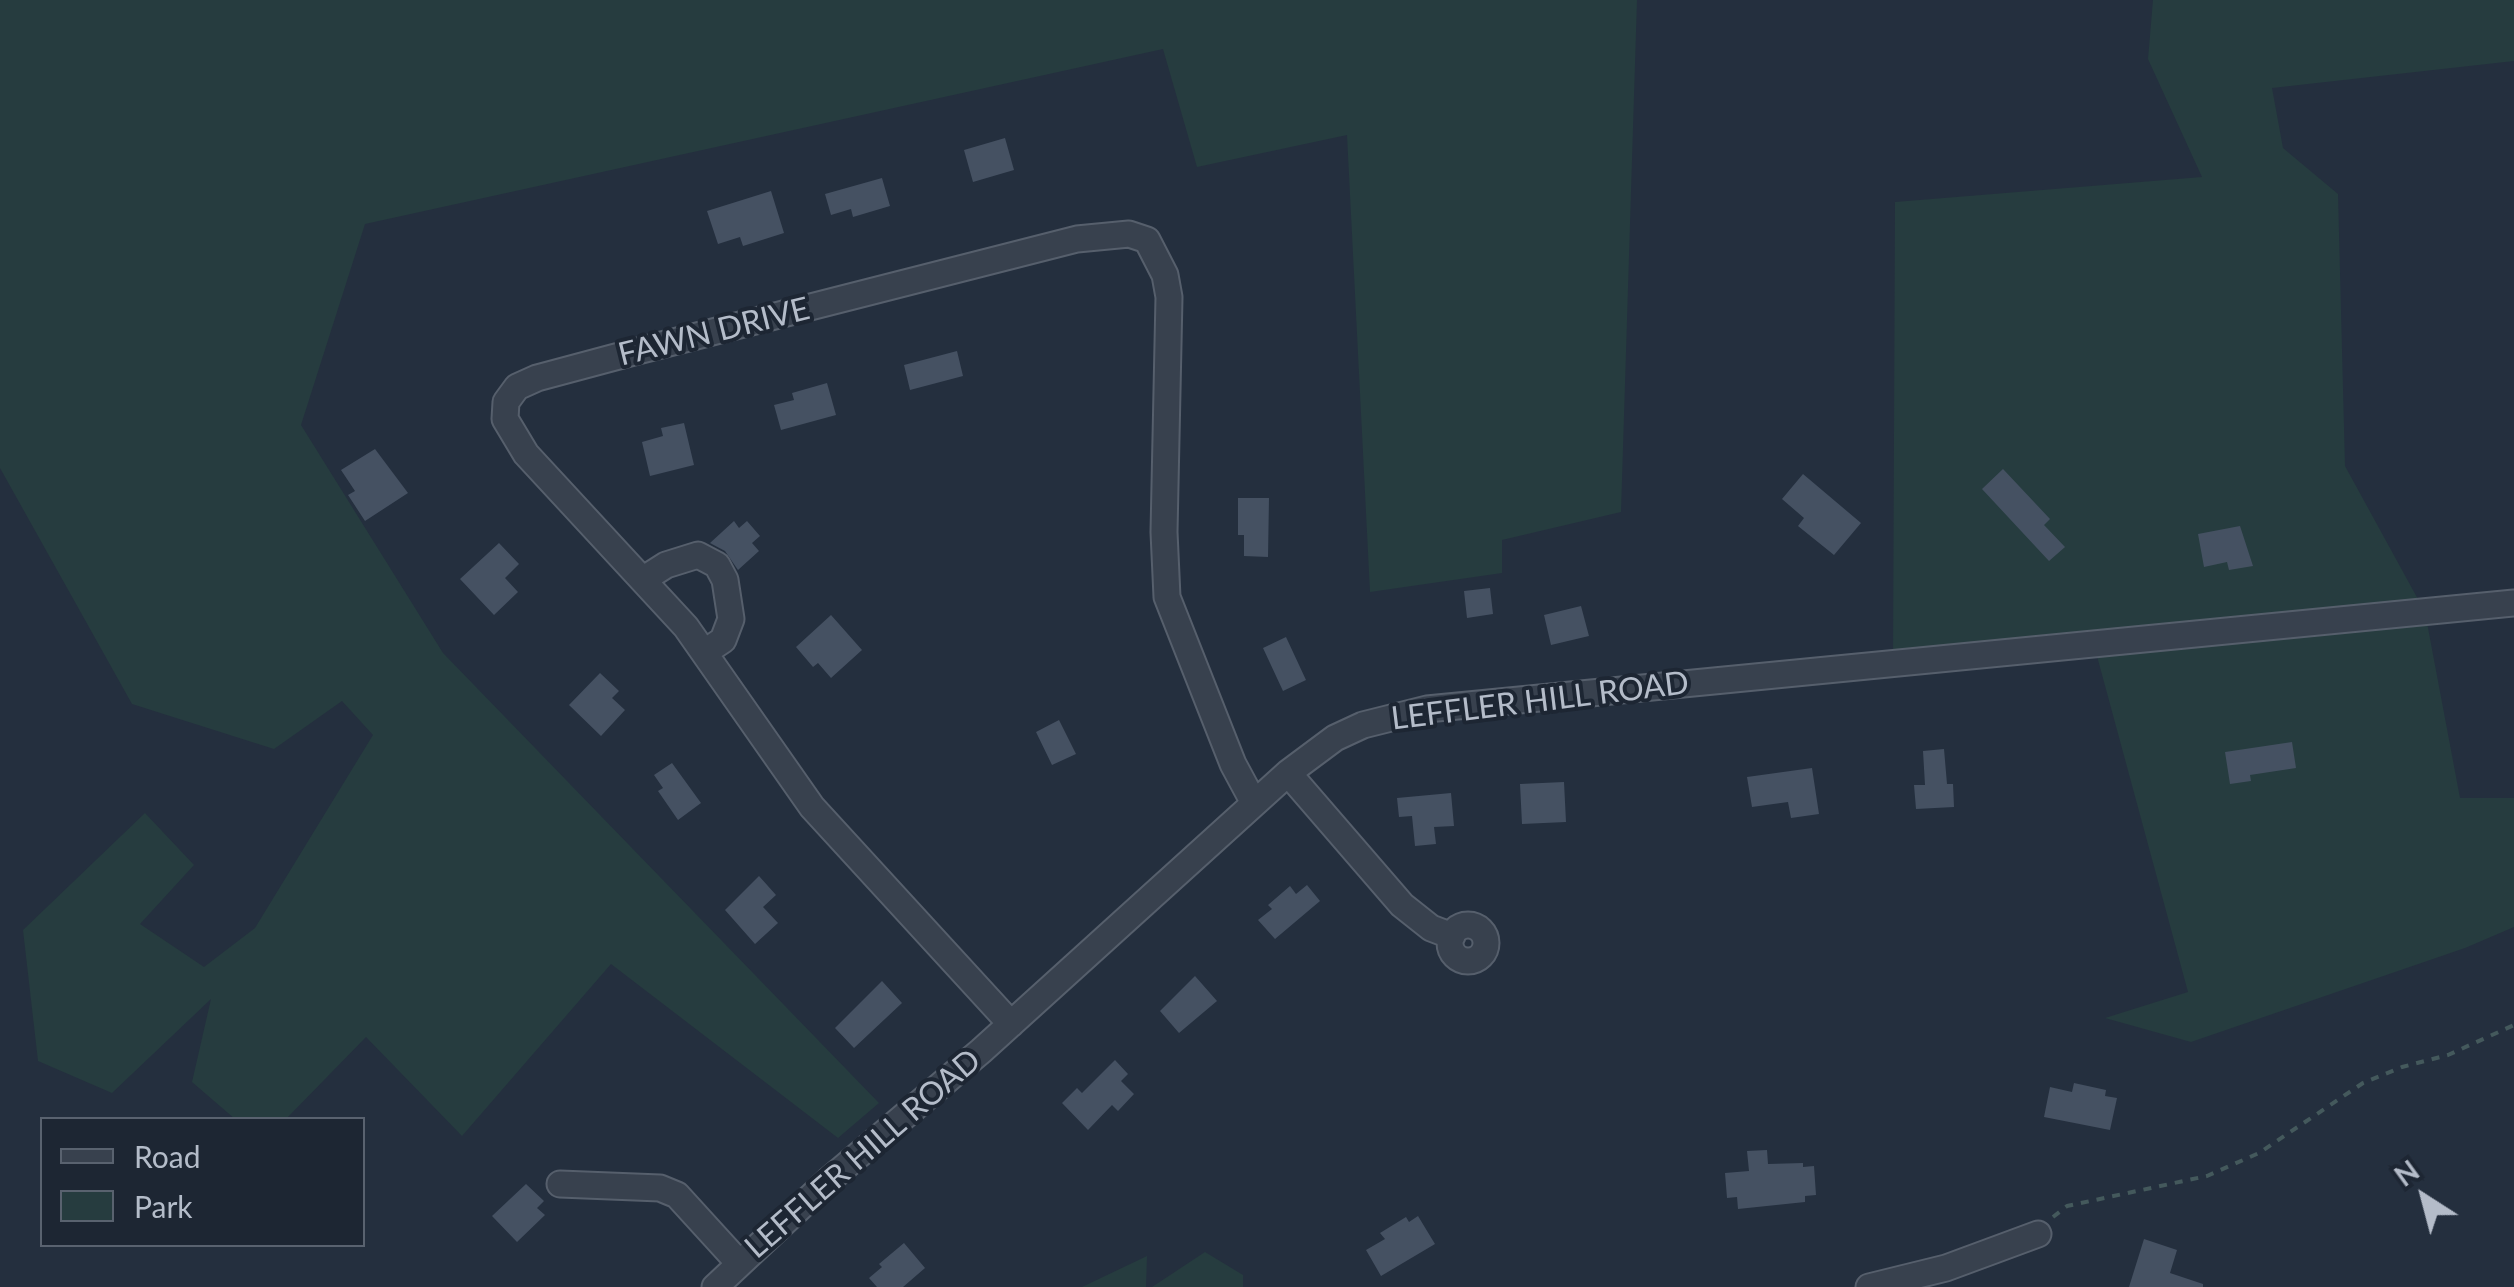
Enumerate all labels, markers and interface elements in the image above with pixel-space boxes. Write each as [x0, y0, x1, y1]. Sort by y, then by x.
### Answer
street label: FAWN DRIVE [614, 290, 814, 374]
street label: LEFFLER HILL ROAD [1389, 664, 1691, 738]
street label: LEFFLER HILL ROAD [737, 1041, 989, 1267]
legend [40, 1117, 365, 1247]
text: Road [134, 1138, 201, 1174]
north arrow [2374, 1147, 2474, 1247]
text: N [2388, 1153, 2425, 1193]
text: Park [134, 1188, 193, 1224]

